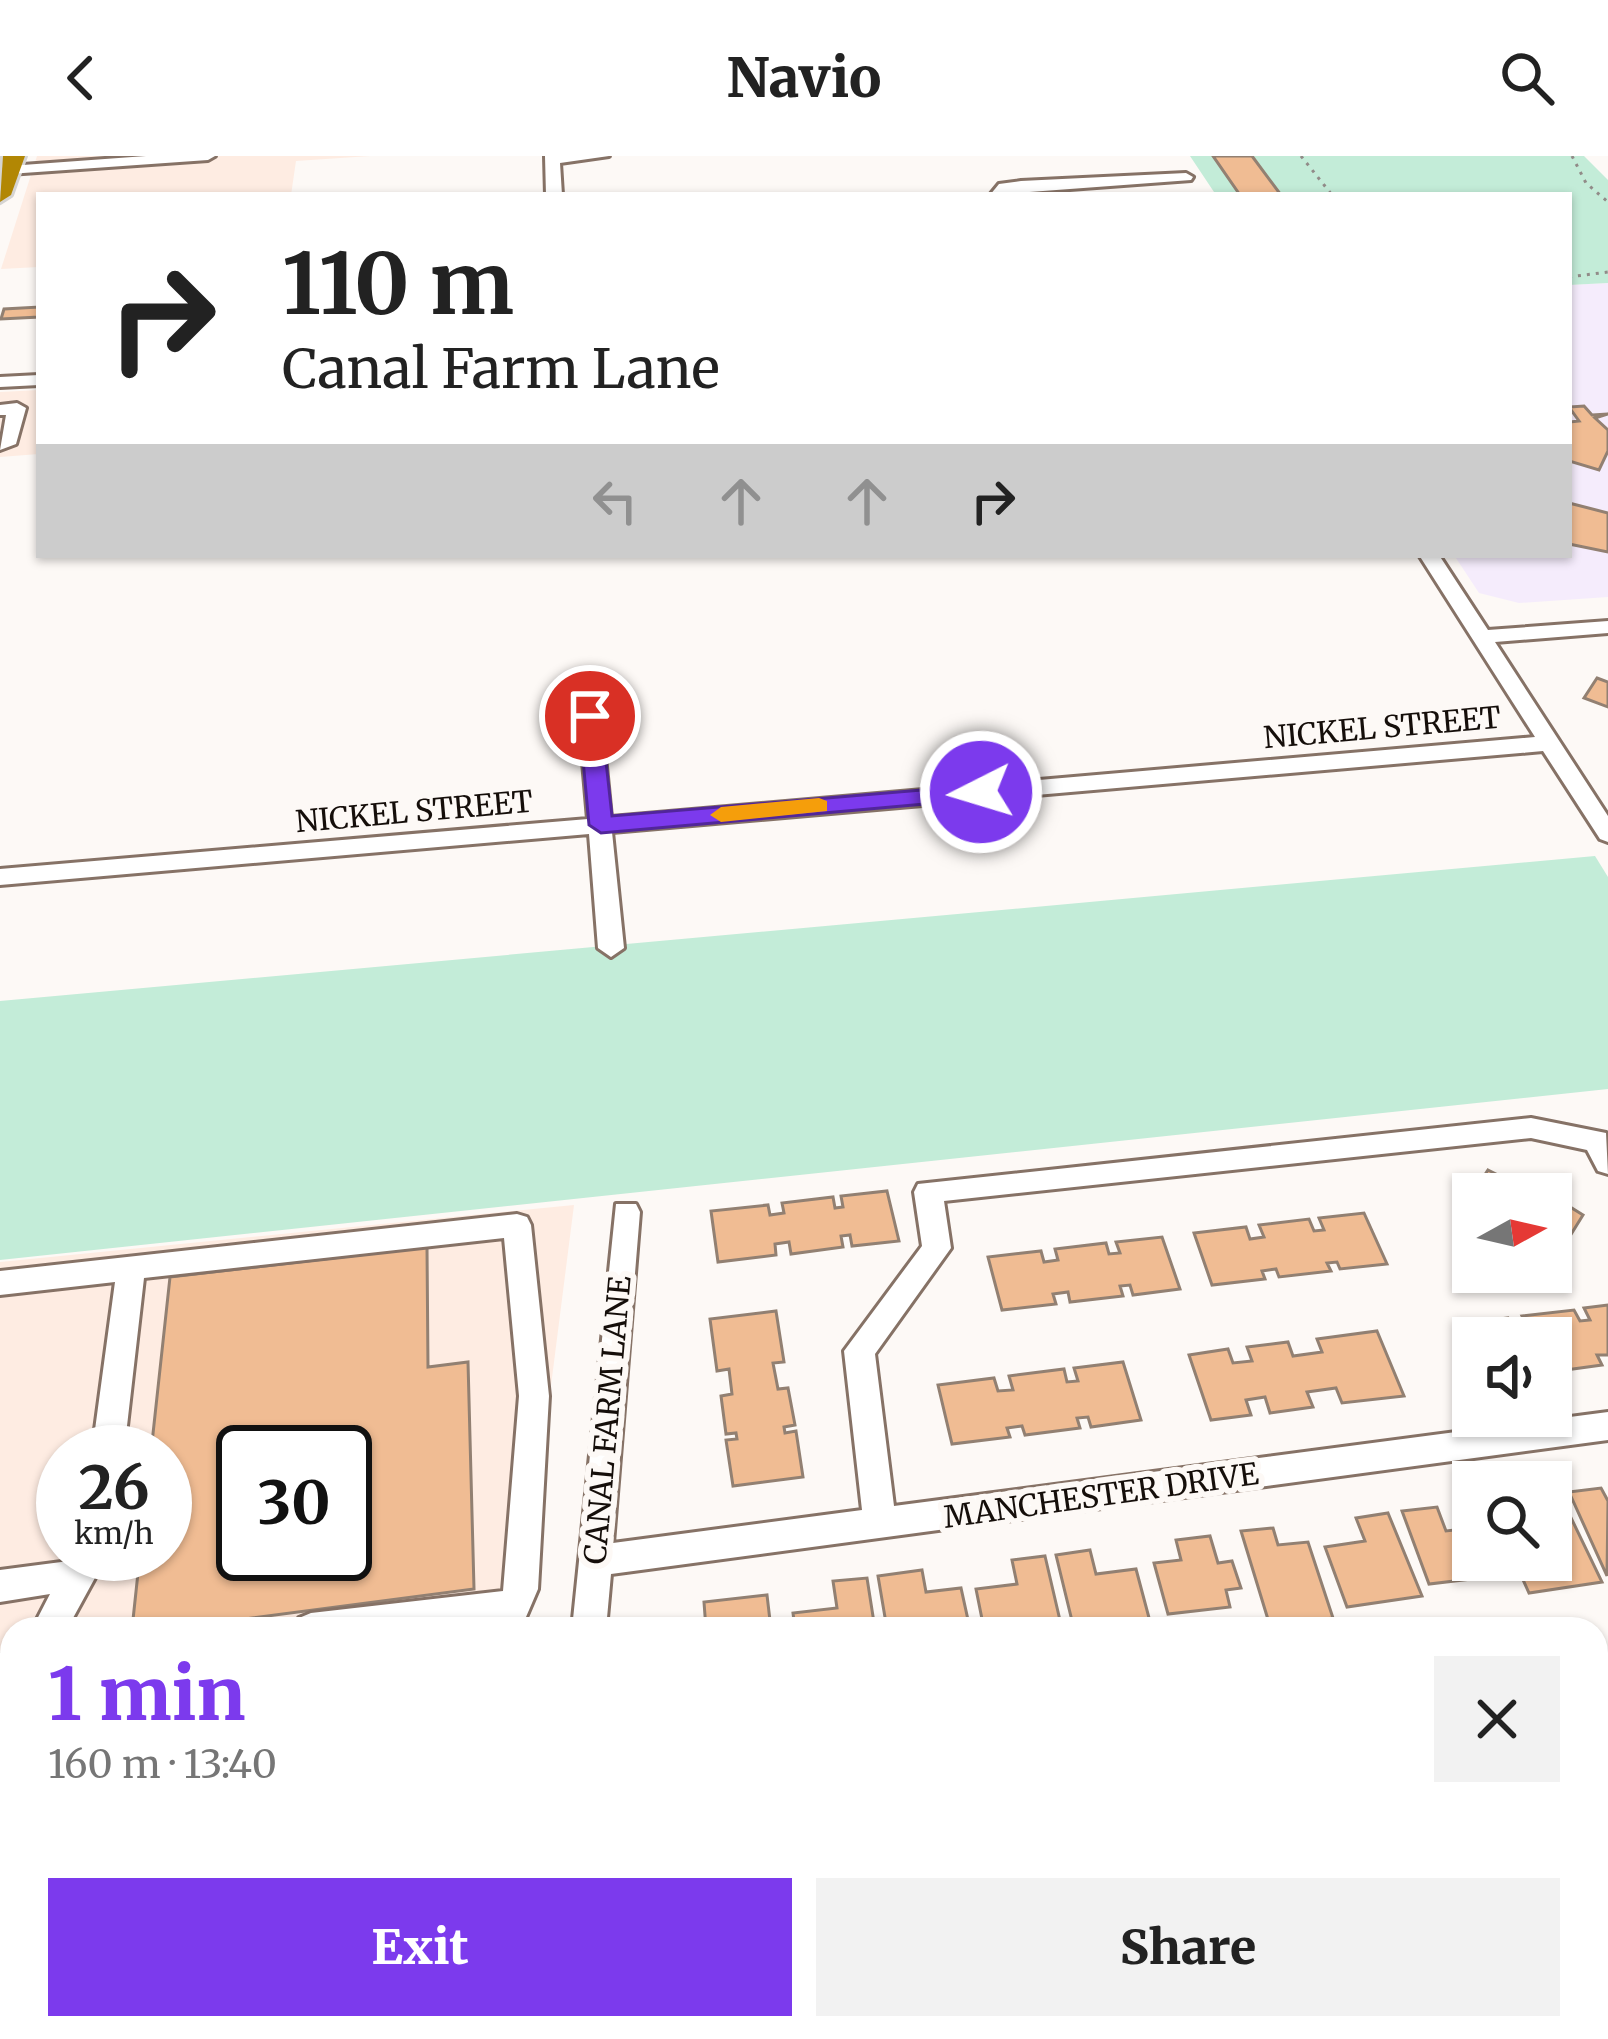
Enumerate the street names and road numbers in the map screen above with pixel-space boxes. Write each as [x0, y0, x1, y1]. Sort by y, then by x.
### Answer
street label: NICKEL STREET [1262, 698, 1502, 756]
street label: NICKEL STREET [294, 782, 534, 840]
street label: CANAL FARM LANE [575, 1274, 639, 1566]
street label: MANCHESTER DRIVE [941, 1454, 1261, 1536]

